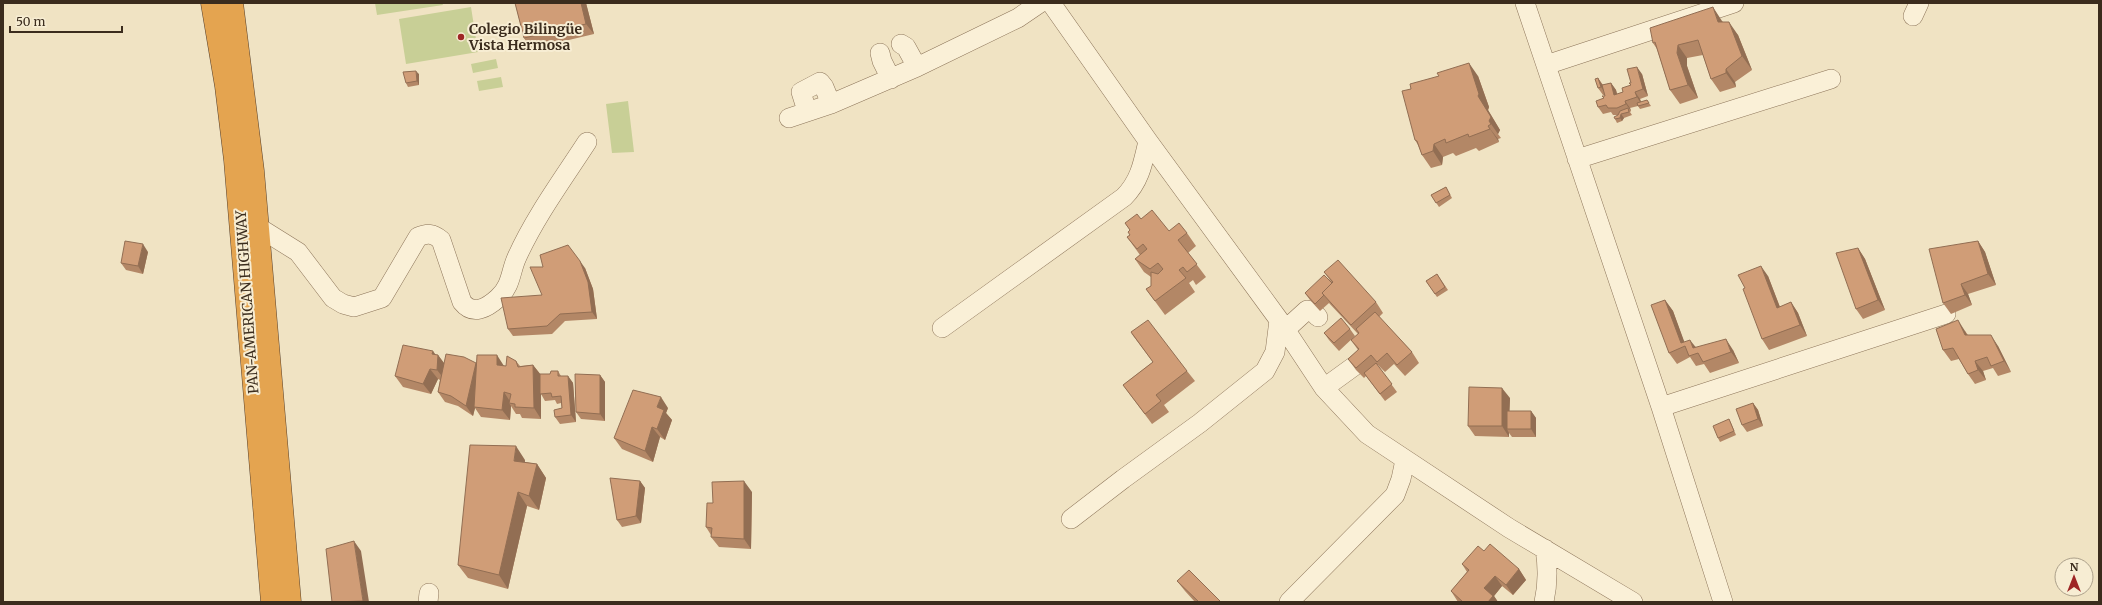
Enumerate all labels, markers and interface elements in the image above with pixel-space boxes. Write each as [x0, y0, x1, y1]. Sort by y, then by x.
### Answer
scale bar [10, 8, 122, 34]
text: 50 m [16, 14, 45, 29]
place label: Colegio Bilingüe Vista Hermosa [468, 20, 583, 54]
marker: Colegio Bilingüe Vista Hermosa [456, 32, 466, 42]
street label: PAN-AMERICAN HIGHWAY [232, 209, 262, 394]
north arrow [2054, 557, 2094, 597]
text: N [2070, 560, 2079, 574]

